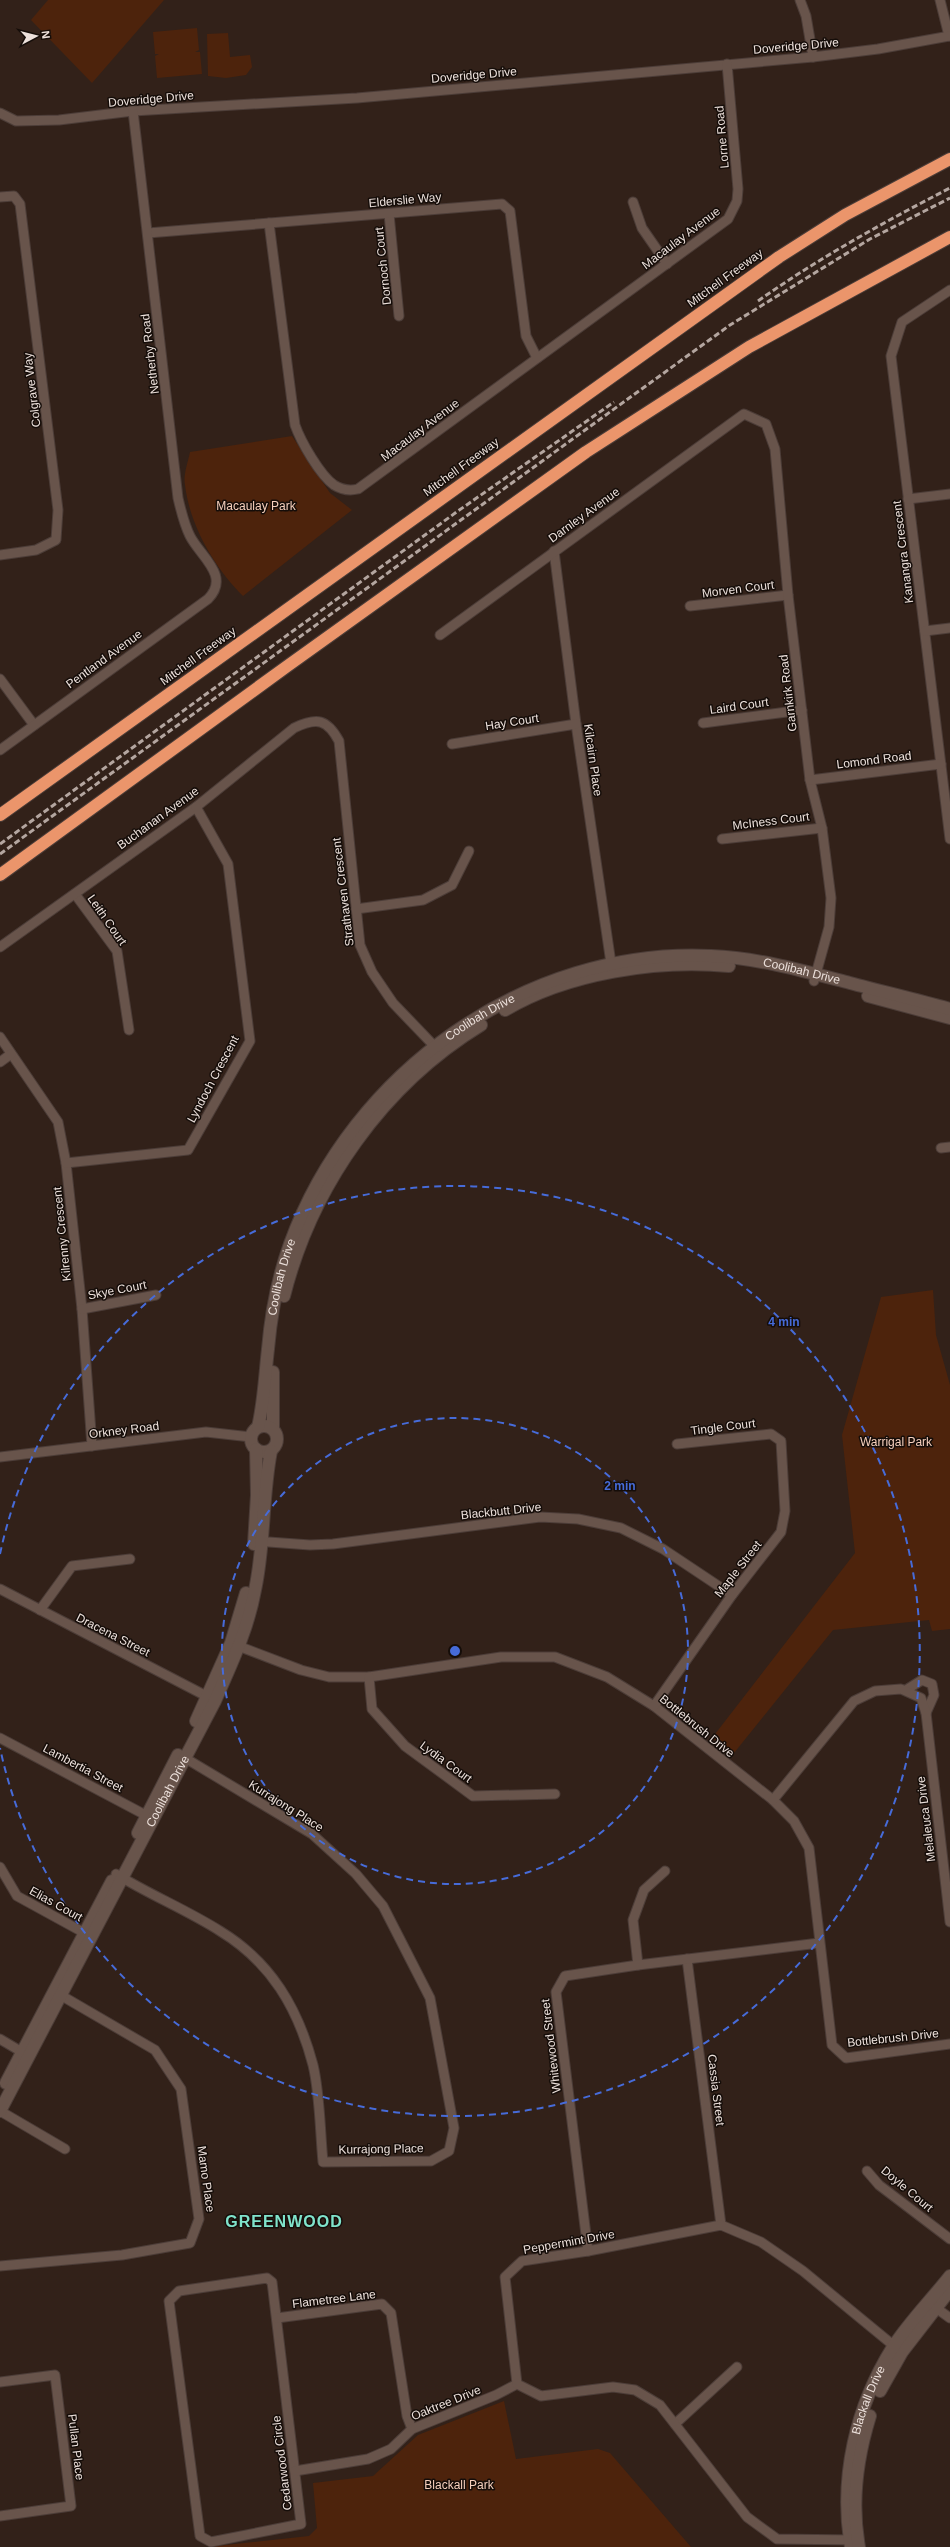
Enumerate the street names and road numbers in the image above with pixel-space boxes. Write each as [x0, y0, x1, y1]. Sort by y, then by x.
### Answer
street label: Doveridge Drive [753, 35, 840, 57]
street label: Doveridge Drive [431, 64, 518, 86]
street label: Doveridge Drive [108, 88, 195, 110]
street label: Lorne Road [712, 105, 732, 169]
street label: Elderslie Way [368, 190, 442, 210]
street label: Macaulay Avenue [639, 204, 723, 272]
street label: Dornoch Court [372, 226, 394, 306]
street label: Mitchell Freeway [684, 246, 766, 310]
street label: Netherby Road [138, 313, 162, 395]
street label: Colgrave Way [20, 352, 44, 428]
street label: Macaulay Avenue [378, 396, 462, 464]
street label: Mitchell Freeway [420, 435, 502, 499]
street label: Darnley Avenue [546, 484, 623, 546]
street label: Kanangra Crescent [890, 499, 916, 604]
street label: Morven Court [701, 578, 776, 600]
street label: Mitchell Freeway [157, 624, 239, 688]
street label: Pentland Avenue [63, 627, 145, 691]
street label: Garnkirk Road [776, 654, 800, 732]
street label: Laird Court [709, 695, 770, 717]
street label: Hay Court [484, 711, 540, 733]
street label: Kilcairn Place [581, 723, 605, 797]
street label: Lomond Road [836, 748, 912, 772]
street label: Buchanan Avenue [115, 784, 202, 852]
street label: McIness Court [732, 809, 811, 833]
street label: Strathaven Crescent [329, 836, 357, 947]
street label: Leith Court [84, 892, 130, 949]
street label: Coolibah Drive [762, 955, 842, 987]
street label: Coolibah Drive [442, 991, 517, 1044]
street label: Lyndoch Crescent [184, 1033, 242, 1125]
street label: Kilrenny Crescent [50, 1186, 74, 1282]
street label: Coolibah Drive [265, 1236, 298, 1317]
street label: Skye Court [87, 1277, 148, 1303]
street label: Tingle Court [690, 1416, 757, 1438]
street label: Orkney Road [88, 1419, 160, 1441]
street label: Blackbutt Drive [460, 1500, 542, 1522]
street label: Maple Street [712, 1537, 765, 1600]
street label: Dracena Street [74, 1610, 153, 1660]
street label: Bottlebrush Drive [657, 1692, 737, 1761]
street label: Lydia Court [417, 1738, 475, 1786]
street label: Lambertia Street [41, 1741, 126, 1795]
street label: Coolibah Drive [143, 1753, 192, 1829]
street label: Melaleuca Drive [914, 1775, 938, 1863]
street label: Kurrajong Place [246, 1777, 326, 1835]
street label: Elias Court [27, 1884, 86, 1925]
street label: Whitewood Street [538, 1997, 564, 2094]
street label: Bottlebrush Drive [846, 2026, 940, 2050]
street label: Cassia Street [705, 2053, 727, 2127]
street label: Kurrajong Place [338, 2141, 424, 2157]
street label: Mamo Place [194, 2145, 218, 2213]
street label: Doyle Court [878, 2163, 936, 2215]
street label: Peppermint Drive [522, 2227, 616, 2257]
street label: Flametree Lane [291, 2287, 377, 2311]
street label: Blackall Drive [849, 2363, 888, 2436]
street label: Oaktree Drive [409, 2383, 483, 2423]
street label: Pullan Place [65, 2413, 87, 2481]
street label: Cedarwood Circle [269, 2414, 295, 2511]

